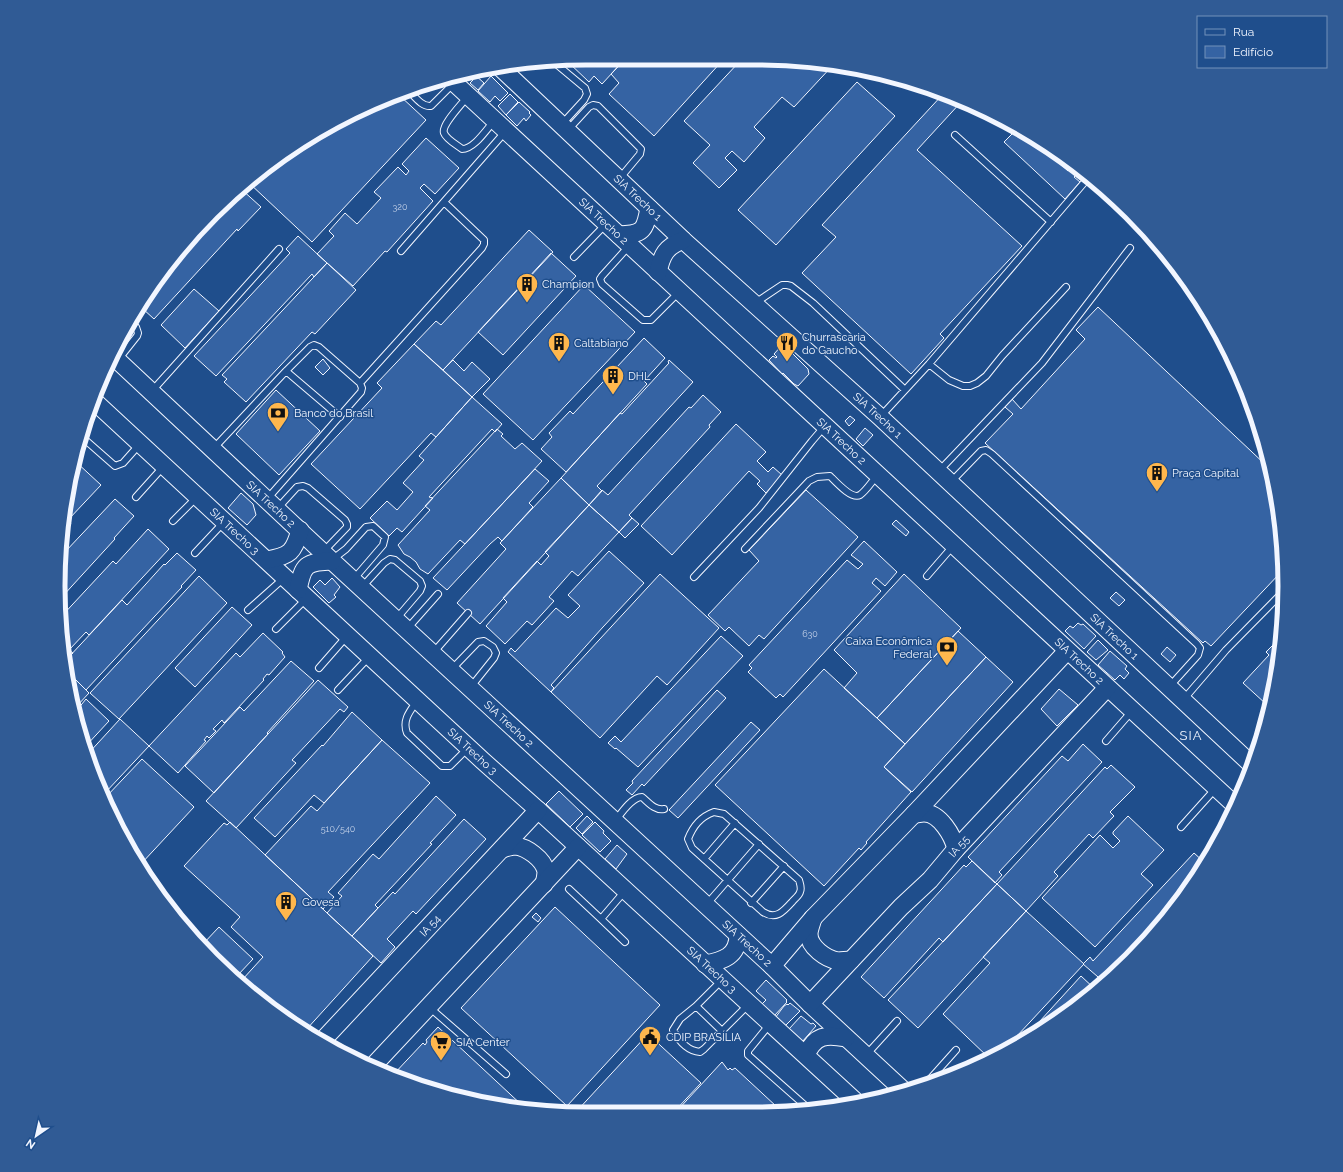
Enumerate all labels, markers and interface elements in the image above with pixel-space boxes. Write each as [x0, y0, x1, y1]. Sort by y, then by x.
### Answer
legend [1197, 16, 1327, 68]
text: Rua [1233, 25, 1254, 39]
text: Edifício [1233, 45, 1273, 59]
street label: SIA Trecho 1 [611, 172, 665, 224]
street label: SIA Trecho 2 [576, 195, 631, 247]
house number: 320 [392, 202, 408, 212]
building icon: Champion [514, 271, 540, 304]
place label: Champion [542, 278, 594, 291]
building icon: Caltabiano [546, 330, 572, 363]
restaurant icon: Churrascaria do Gaucho [774, 330, 800, 363]
place label: Churrascaria do Gaucho [802, 331, 866, 357]
place label: Caltabiano [574, 337, 629, 350]
building icon: DHL [600, 363, 626, 396]
place label: DHL [628, 370, 651, 383]
street label: SIA Trecho 1 [850, 390, 905, 441]
bank icon: Banco do Brasil [265, 400, 291, 433]
place label: Banco do Brasil [294, 407, 373, 420]
street label: SIA Trecho 2 [814, 415, 869, 468]
building icon: Praça Capital [1144, 460, 1170, 493]
place label: Praça Capital [1172, 467, 1239, 480]
street label: SIA Trecho 2 [243, 478, 298, 531]
street label: SIA Trecho 3 [207, 505, 262, 558]
street label: SIA Trecho 1 [1087, 611, 1141, 663]
house number: 630 [802, 629, 818, 639]
bank icon: Caixa Econômica Federal [934, 634, 960, 667]
place label: Caixa Econômica Federal [845, 635, 932, 661]
street label: SIA Trecho 2 [1052, 635, 1106, 688]
street label: SIA Trecho 2 [481, 698, 536, 750]
street label: SIA Trecho 3 [445, 726, 500, 778]
district label: SIA [1180, 728, 1202, 743]
house number: 510/540 [321, 824, 356, 834]
street label: IA 55 [946, 833, 972, 860]
building icon: Govesa [273, 889, 299, 922]
place label: Govesa [302, 896, 340, 909]
street label: IA 54 [417, 912, 443, 939]
street label: SIA Trecho 2 [720, 918, 775, 970]
street label: SIA Trecho 3 [684, 944, 739, 996]
public building icon: CDIP BRASÍLIA [637, 1024, 663, 1057]
supermarket icon: SIA Center [428, 1029, 454, 1062]
place label: CDIP BRASÍLIA [666, 1030, 742, 1044]
place label: SIA Center [456, 1036, 510, 1049]
north arrow [16, 1116, 56, 1156]
text: N [24, 1136, 38, 1152]

